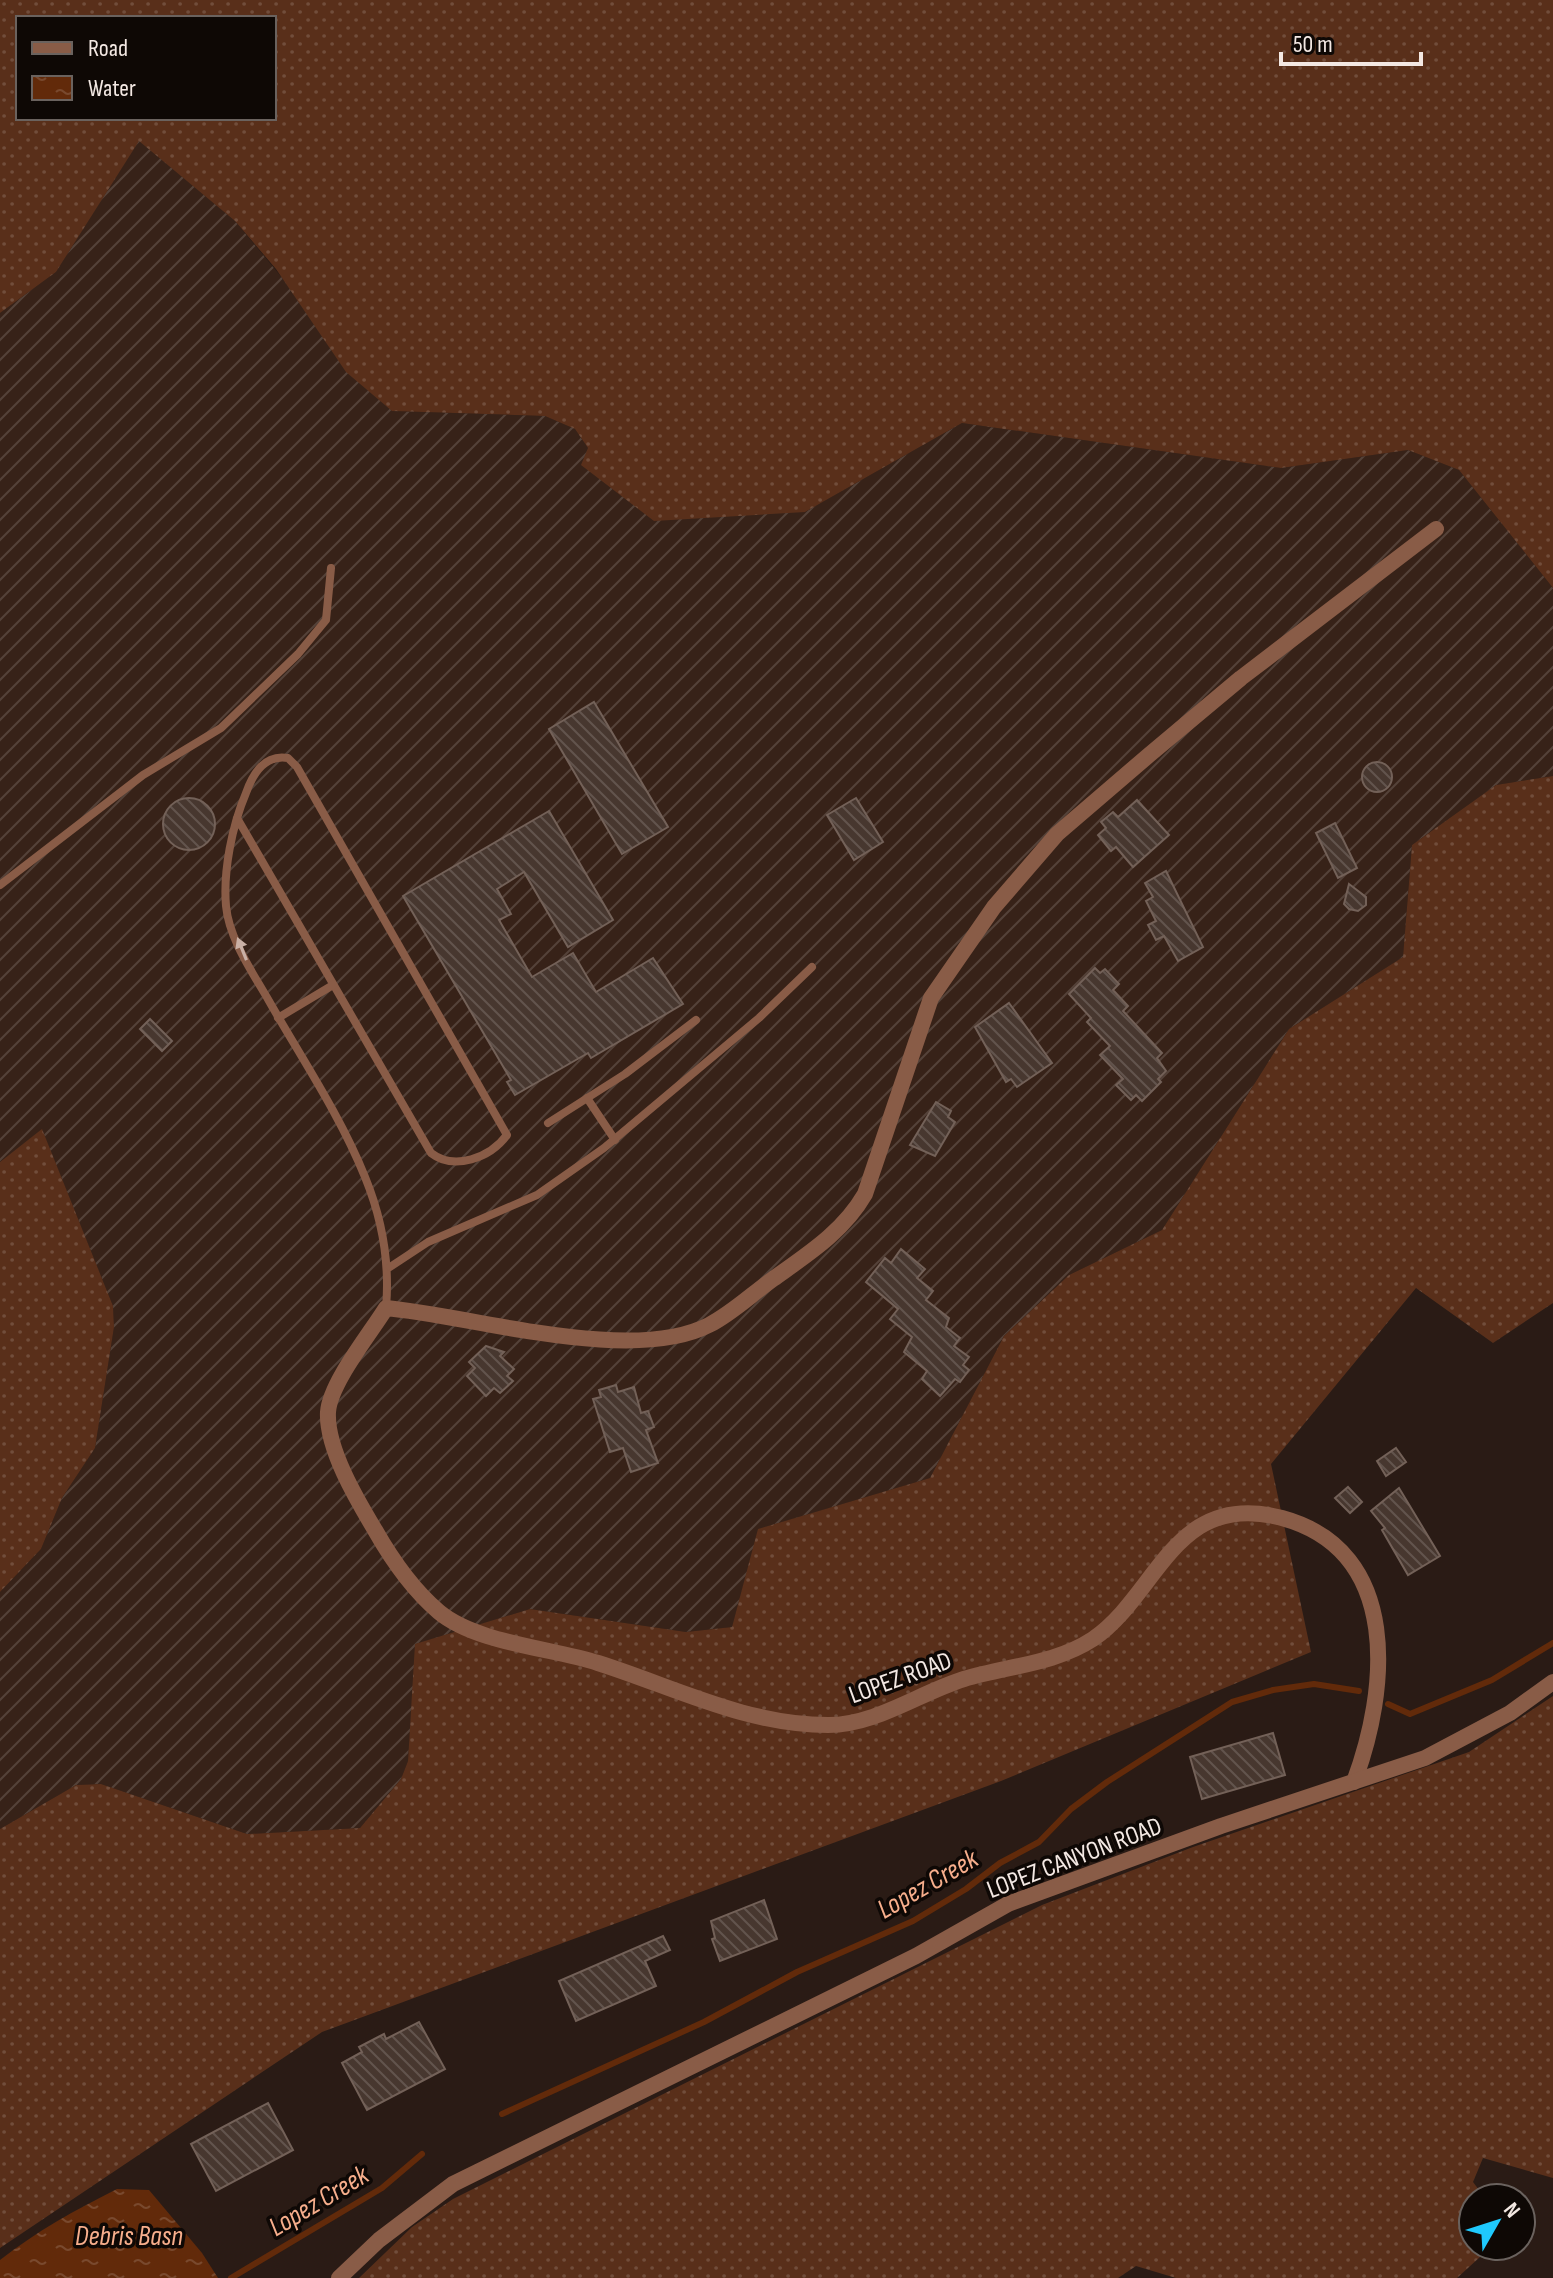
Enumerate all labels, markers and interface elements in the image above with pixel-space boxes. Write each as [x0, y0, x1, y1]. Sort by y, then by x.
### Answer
legend [16, 16, 276, 120]
scale bar [1281, 16, 1421, 66]
text: 50 m [1293, 30, 1333, 59]
text: Road [88, 34, 128, 63]
text: Water [88, 74, 136, 103]
one-way arrow [235, 937, 248, 961]
street label: LOPEZ ROAD [845, 1646, 956, 1711]
street label: LOPEZ CANYON ROAD [983, 1811, 1166, 1906]
water label: Lopez Creek [872, 1842, 985, 1926]
water label: Lopez Creek [263, 2158, 376, 2244]
north arrow [1457, 2182, 1537, 2262]
text: N [1497, 2197, 1526, 2223]
water label: Debris Basn [75, 2220, 183, 2253]

